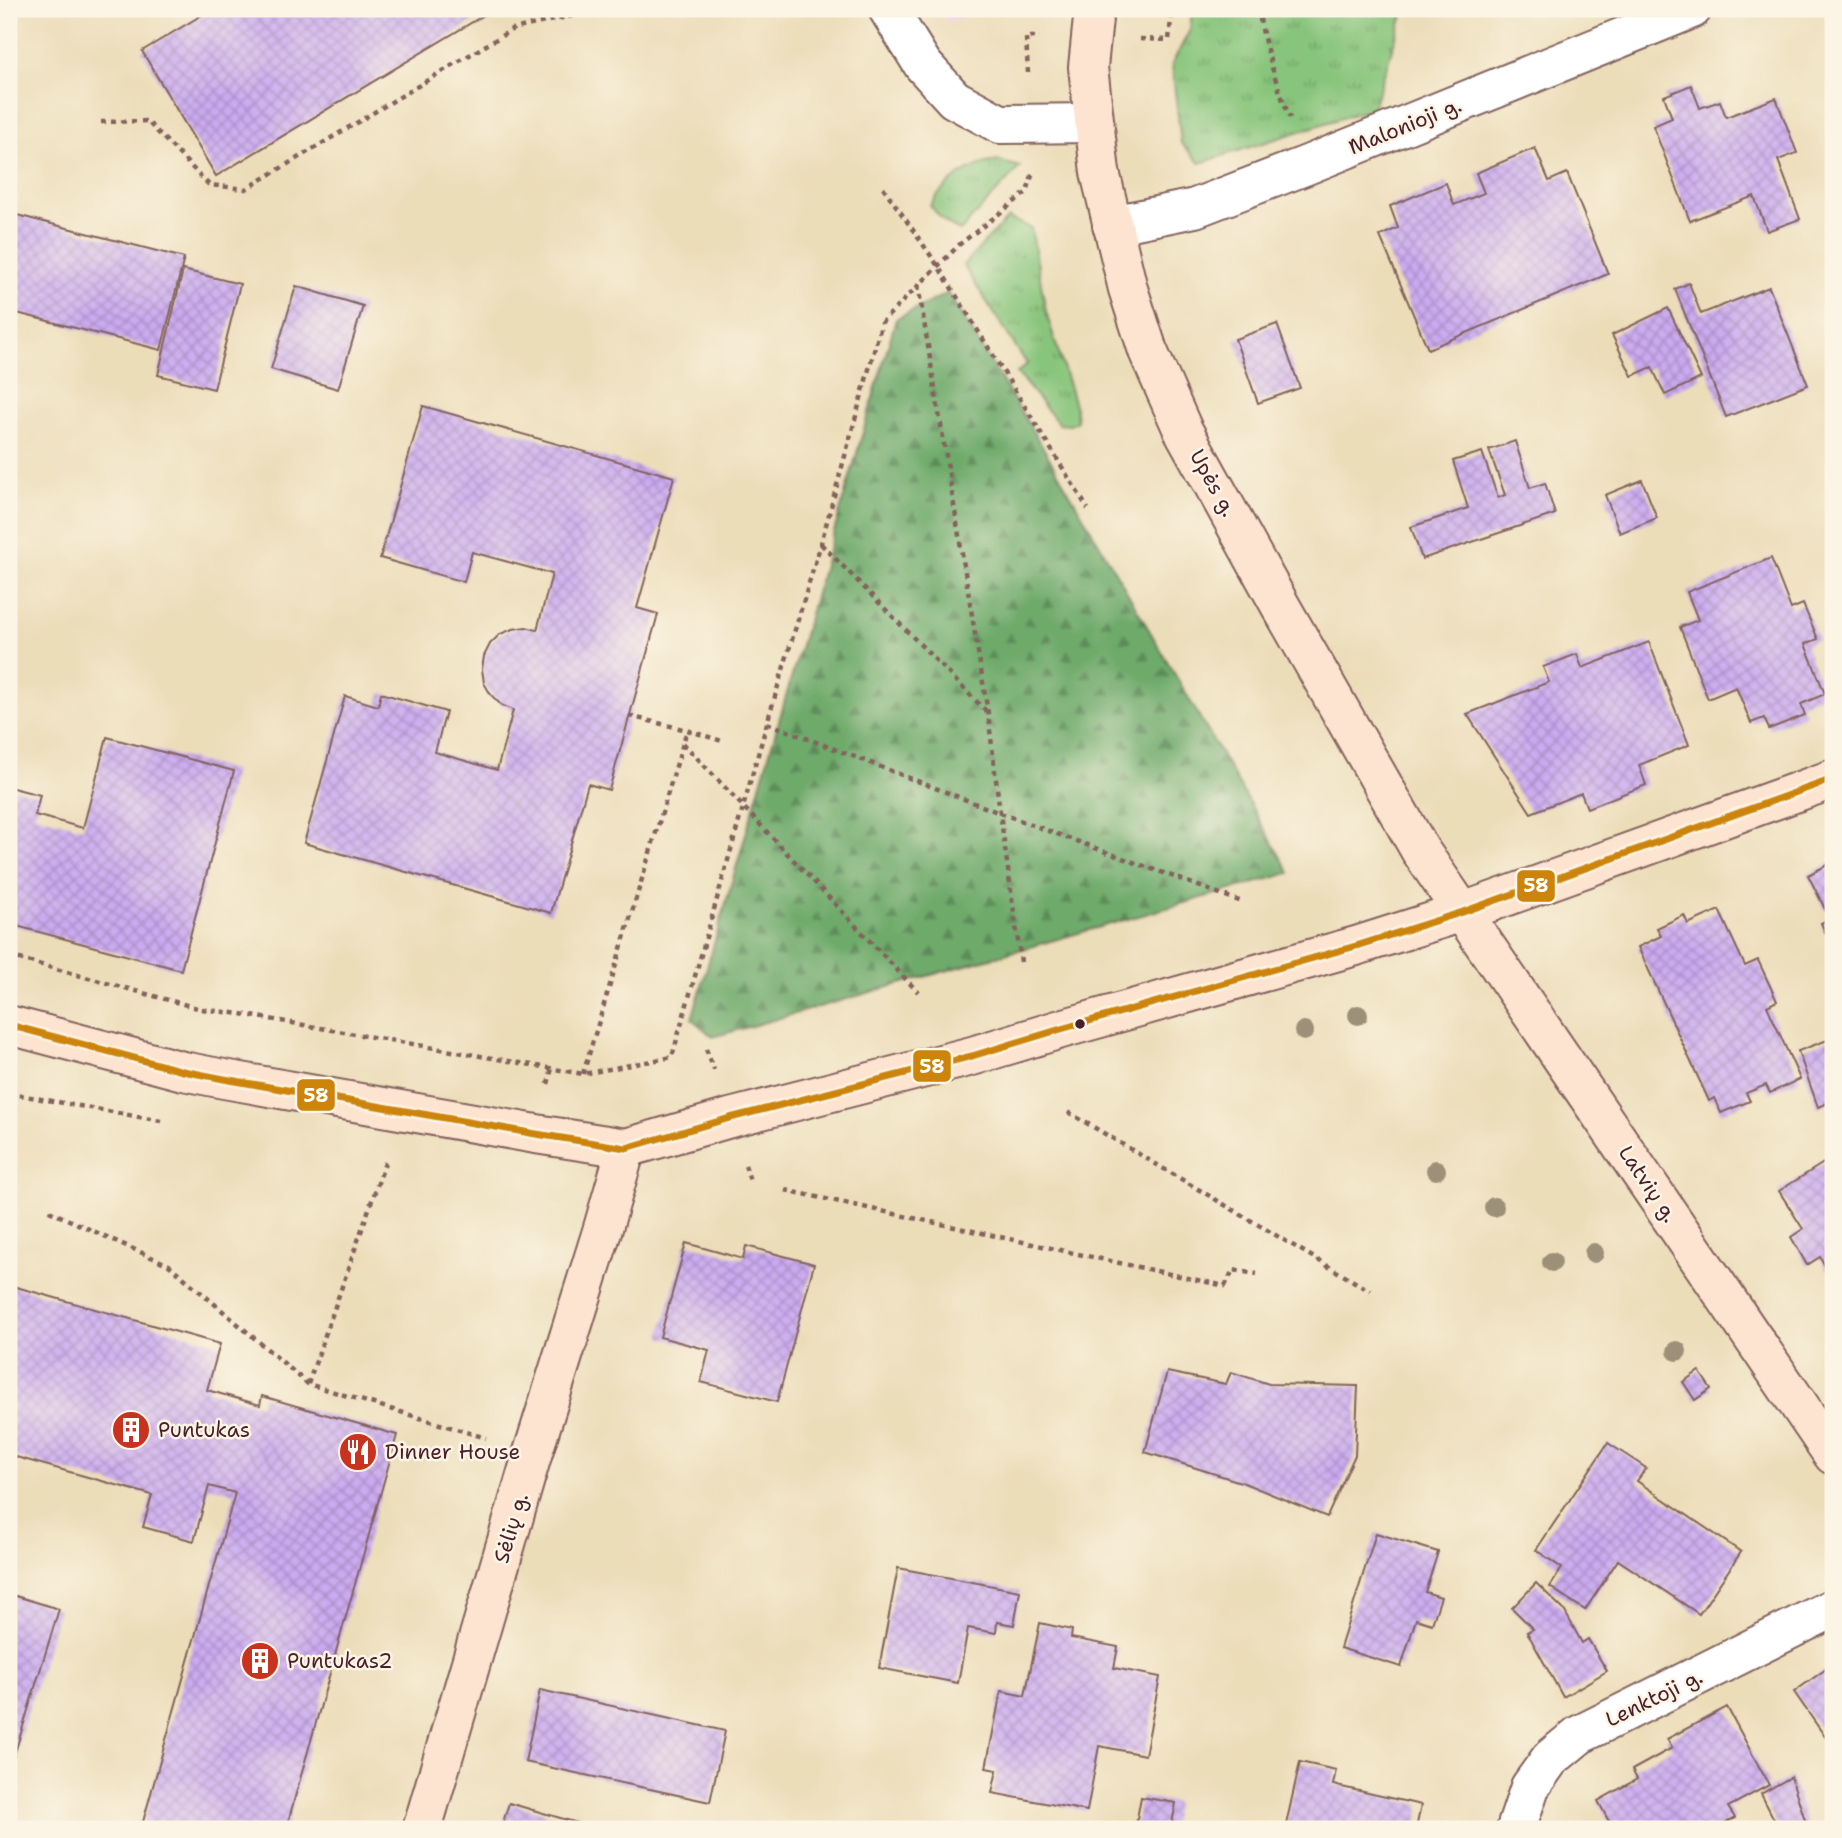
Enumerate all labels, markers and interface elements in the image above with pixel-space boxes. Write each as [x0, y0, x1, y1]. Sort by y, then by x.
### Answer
street label: Malonioji g. [1344, 91, 1466, 161]
street label: Upės g. [1183, 444, 1243, 522]
line badge: 58 [1516, 869, 1556, 903]
text: 58 [1523, 873, 1549, 898]
unlabelled marker [1073, 1017, 1087, 1031]
line badge: 58 [912, 1049, 952, 1083]
text: 58 [919, 1054, 945, 1079]
line badge: 58 [296, 1078, 336, 1112]
text: 58 [303, 1083, 329, 1108]
street label: Latvių g. [1612, 1140, 1684, 1228]
building icon: Puntukas [110, 1409, 152, 1451]
place label: Puntukas [158, 1416, 250, 1444]
restaurant icon: Dinner House [337, 1431, 379, 1473]
place label: Dinner House [385, 1438, 520, 1466]
street label: Sėlių g. [487, 1489, 535, 1567]
building icon: Puntukas2 [239, 1640, 281, 1682]
place label: Puntukas2 [287, 1647, 393, 1675]
street label: Lenktoji g. [1601, 1662, 1707, 1734]

